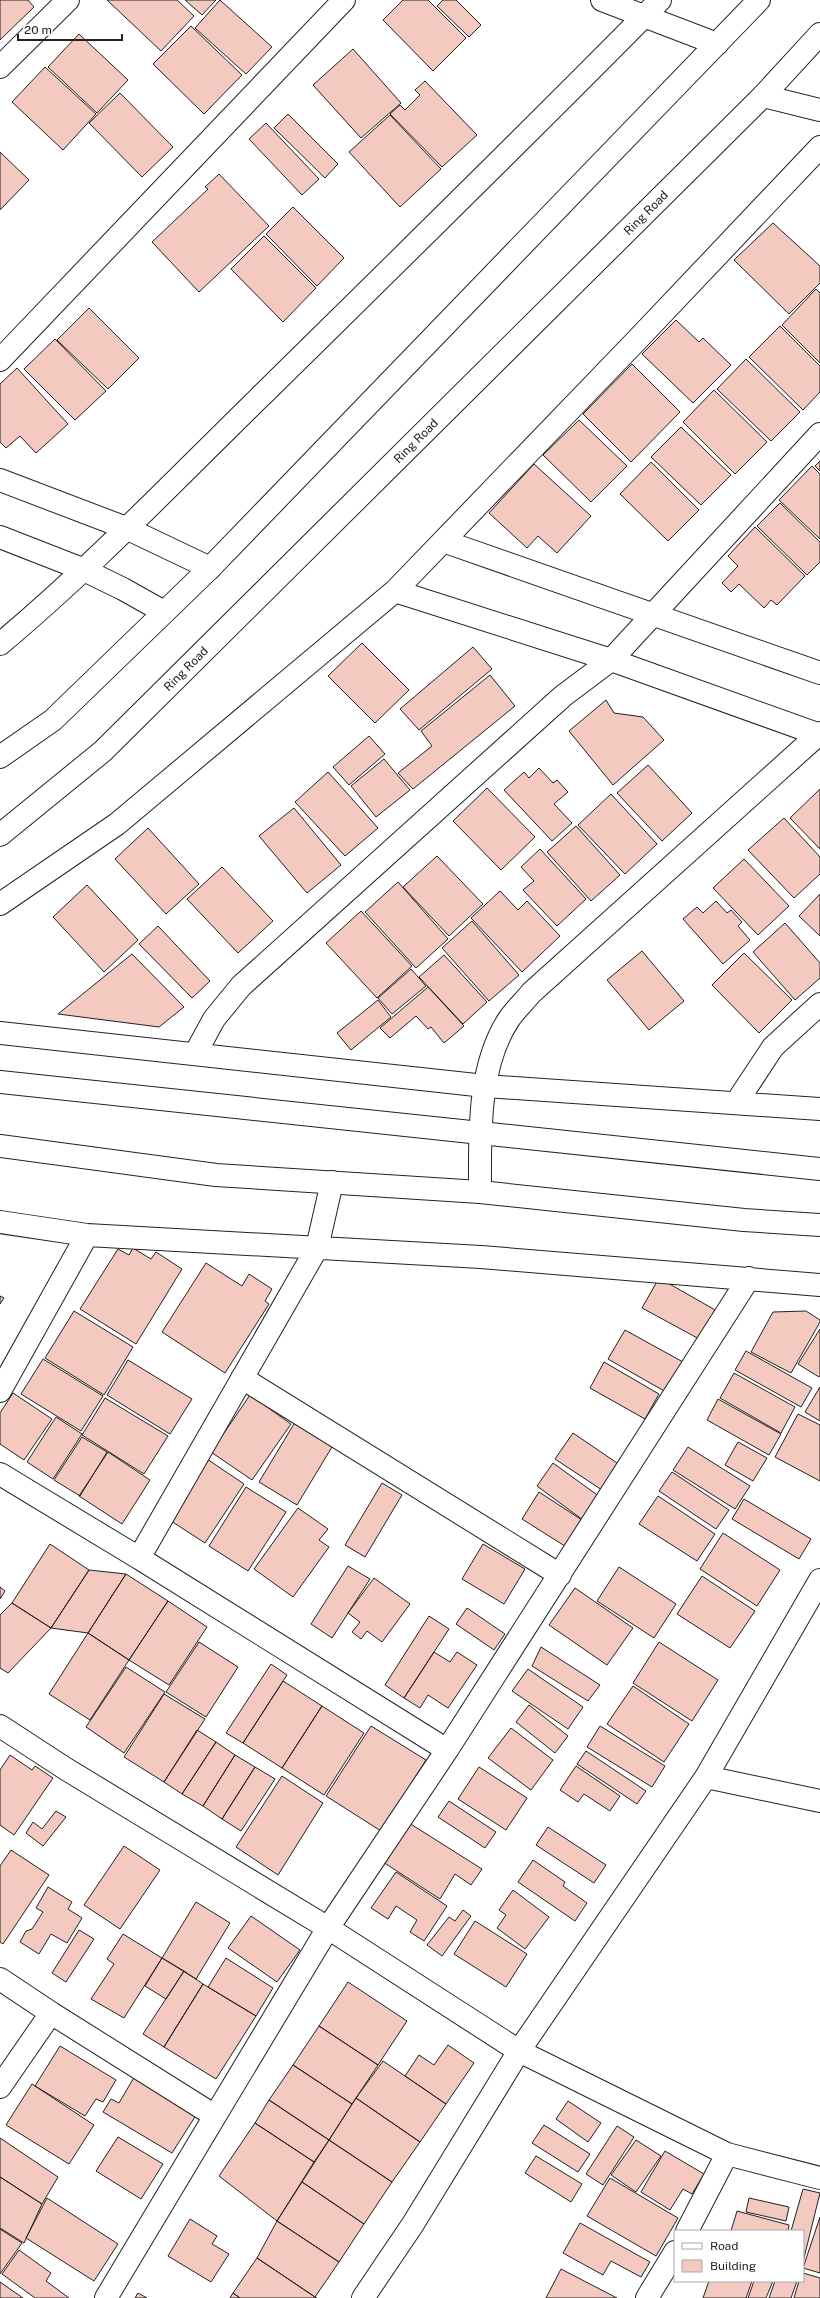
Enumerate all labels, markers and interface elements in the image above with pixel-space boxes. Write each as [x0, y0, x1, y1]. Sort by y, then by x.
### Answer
scale bar [18, 16, 122, 42]
text: 20 m [24, 23, 52, 37]
street label: Ring Road [621, 188, 671, 238]
street label: Ring Road [391, 416, 441, 466]
street label: Ring Road [161, 644, 211, 694]
legend [674, 2230, 804, 2282]
text: Road [710, 2239, 738, 2253]
text: Building [710, 2259, 756, 2273]

